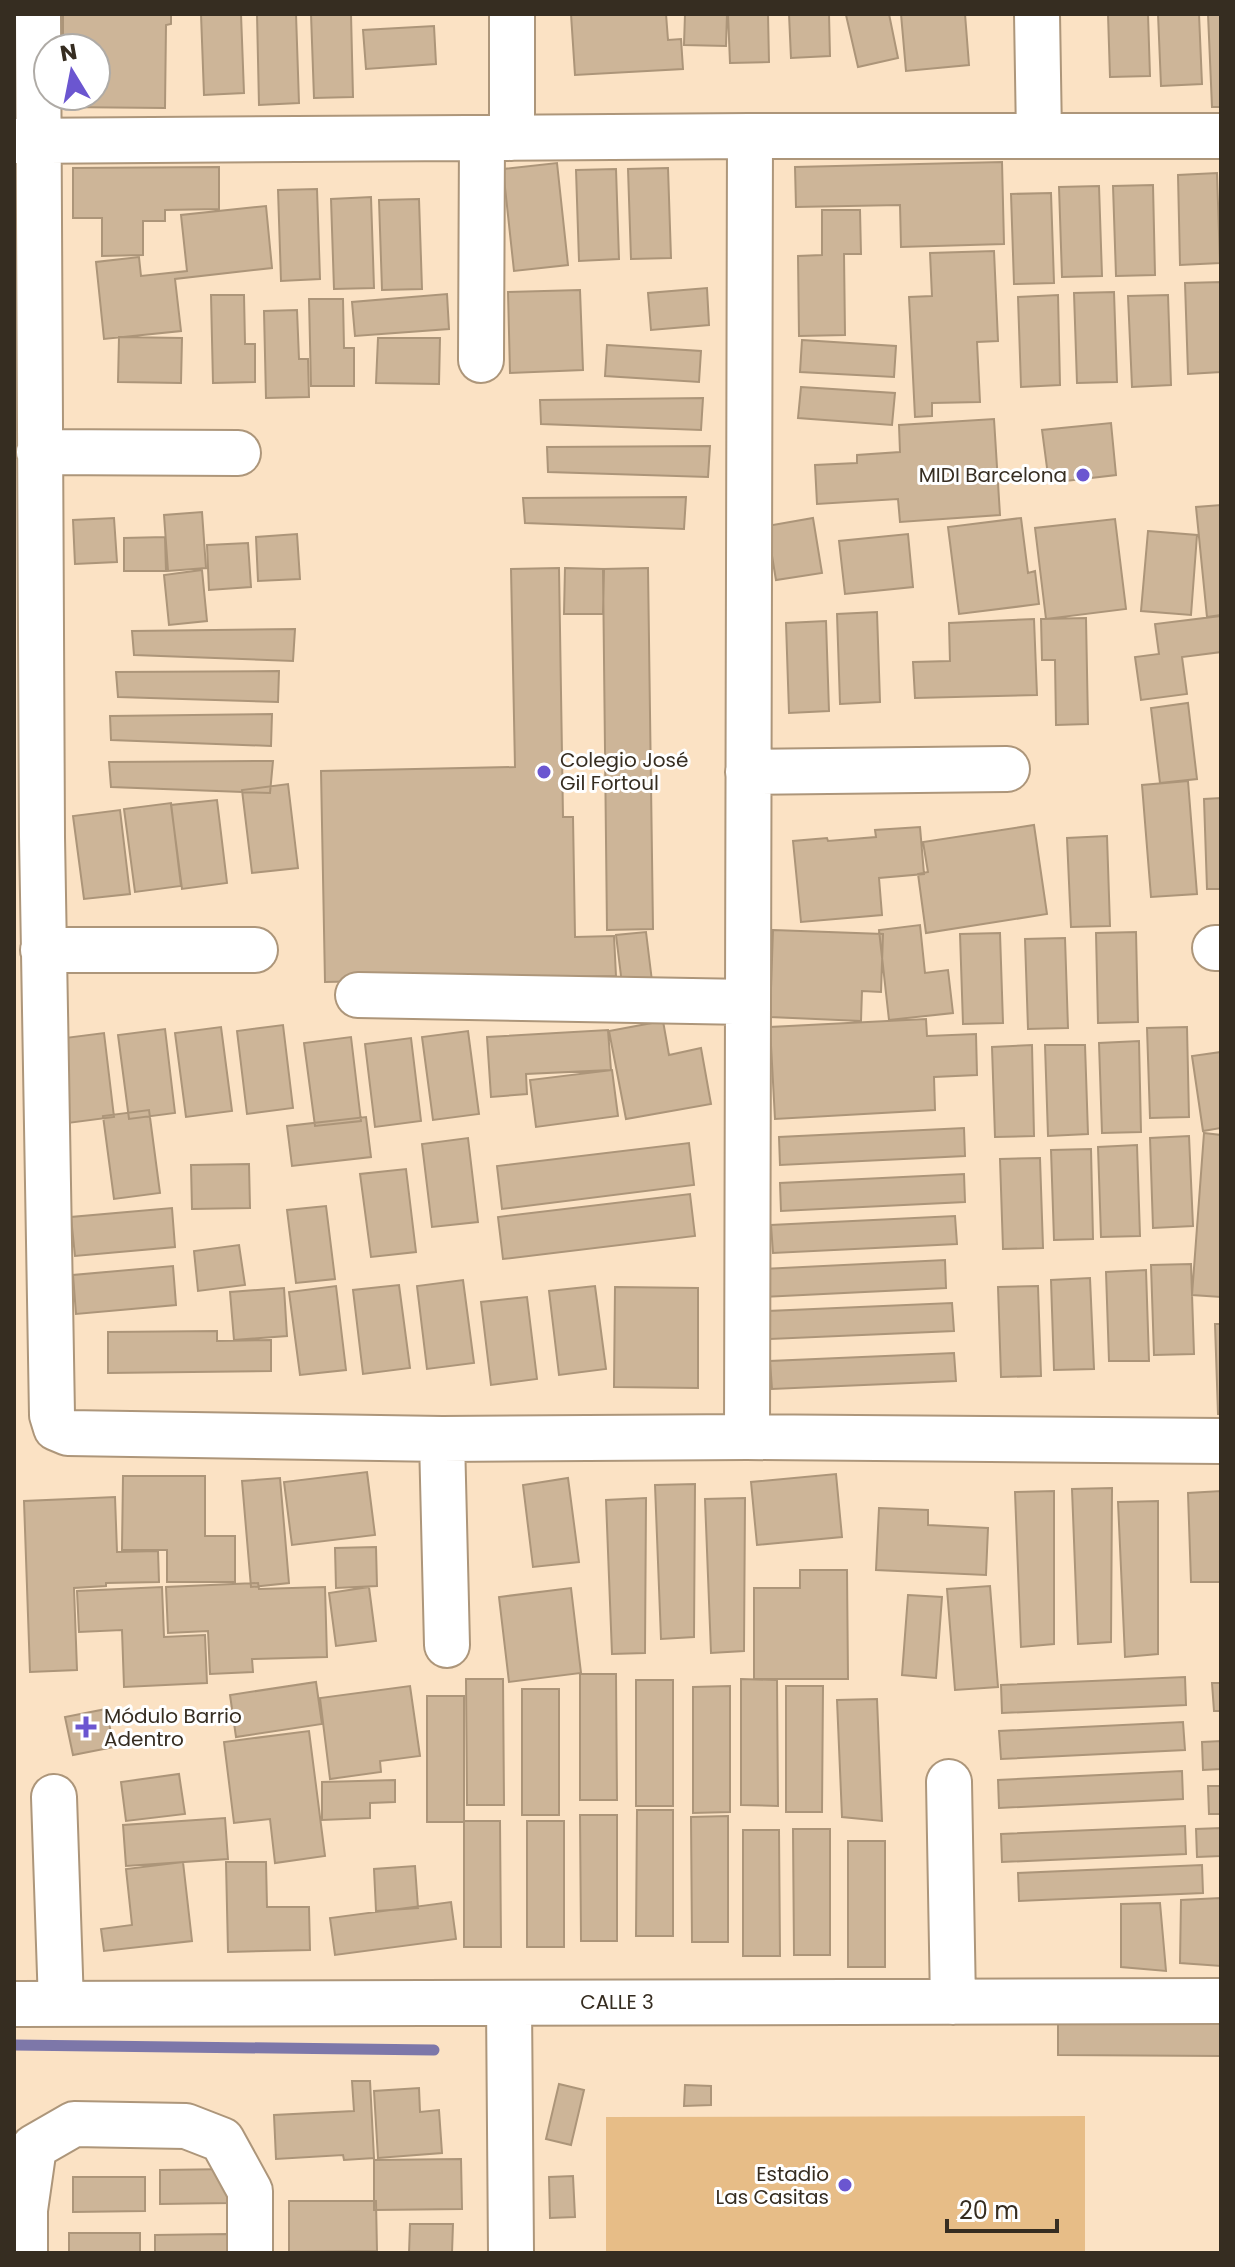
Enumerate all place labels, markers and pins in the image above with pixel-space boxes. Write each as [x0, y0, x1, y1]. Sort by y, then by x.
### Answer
place label: MIDI Barcelona [919, 461, 1067, 489]
marker: MIDI Barcelona [1074, 466, 1092, 484]
place label: Colegio José Gil Fortoul [560, 746, 688, 797]
marker: Colegio José Gil Fortoul [535, 763, 553, 781]
place label: Módulo Barrio Adentro [104, 1702, 242, 1753]
marker: Módulo Barrio Adentro [75, 1716, 97, 1738]
place label: Estadio Las Casitas [716, 2160, 829, 2211]
marker: Estadio Las Casitas [836, 2176, 854, 2194]

